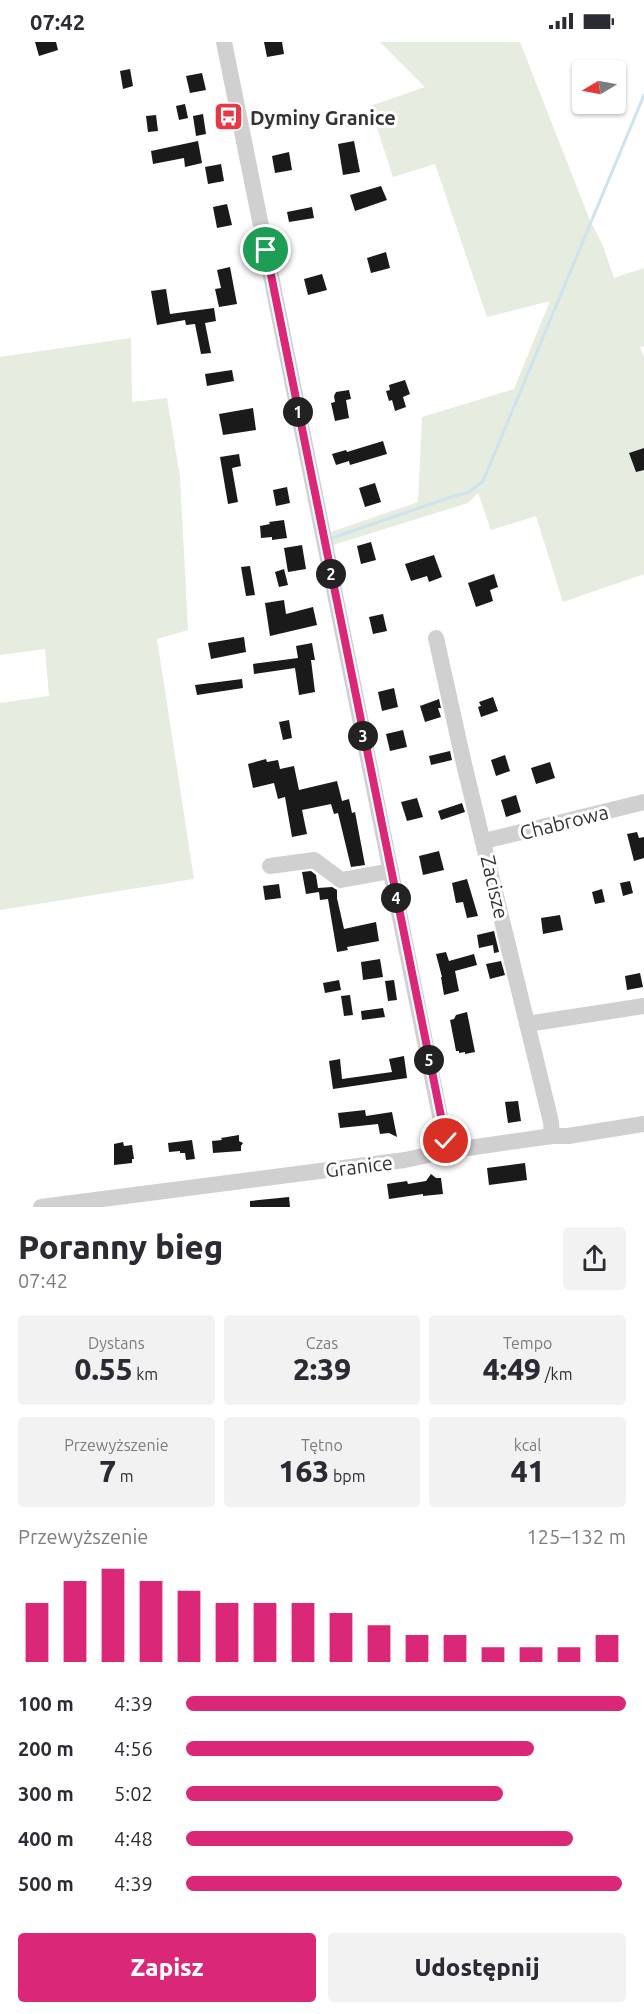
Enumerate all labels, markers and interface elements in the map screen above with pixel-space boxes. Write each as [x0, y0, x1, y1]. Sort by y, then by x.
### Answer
text: 07:42 [30, 9, 85, 34]
north arrow [572, 60, 626, 114]
map controls [572, 60, 626, 114]
bus stop icon: Dyminy Granice [213, 101, 245, 133]
place label: Dyminy Granice [250, 106, 396, 129]
pin [240, 224, 291, 275]
icon: arrive [249, 233, 282, 266]
pin: 1 [283, 397, 313, 427]
text: 1 [293, 403, 303, 421]
pin: 2 [316, 559, 346, 589]
text: 2 [326, 565, 336, 583]
pin: 3 [348, 721, 378, 751]
text: 3 [358, 727, 368, 745]
street label: Chabrowa [517, 800, 611, 844]
street label: Zacisze [477, 853, 513, 921]
pin: 4 [381, 883, 411, 913]
text: 4 [391, 889, 401, 907]
pin: 5 [414, 1045, 444, 1075]
text: 5 [424, 1051, 434, 1069]
pin [420, 1115, 471, 1166]
icon: check [429, 1124, 462, 1157]
street label: Granice [324, 1150, 394, 1182]
button: share [563, 1227, 626, 1290]
text: Poranny bieg [18, 1228, 223, 1265]
text: 07:42 [18, 1269, 68, 1292]
text: Dystans [88, 1334, 145, 1352]
text: Czas [306, 1334, 338, 1352]
text: Tempo [503, 1334, 552, 1352]
text: 0.55 [74, 1352, 133, 1386]
text: 2:39 [293, 1352, 351, 1386]
text: 4:49 [483, 1352, 541, 1386]
text: km [133, 1365, 158, 1383]
text: /km [541, 1365, 572, 1383]
text: Przewyższenie [64, 1436, 168, 1454]
text: Tętno [301, 1436, 343, 1454]
text: kcal [514, 1436, 541, 1454]
text: 7 [99, 1454, 116, 1488]
text: 163 [279, 1454, 329, 1488]
text: 41 [511, 1454, 545, 1488]
text: m [116, 1467, 134, 1485]
text: bpm [329, 1467, 365, 1485]
text: Przewyższenie [18, 1525, 148, 1548]
text: 125–132 m [527, 1525, 626, 1548]
text: 100 m [18, 1692, 74, 1715]
text: 4:39 [114, 1692, 153, 1715]
text: 200 m [18, 1737, 74, 1760]
text: 4:56 [114, 1737, 153, 1760]
text: 300 m [18, 1782, 74, 1805]
text: 5:02 [114, 1782, 153, 1805]
text: 400 m [18, 1827, 74, 1850]
text: 4:48 [114, 1827, 153, 1850]
text: 500 m [18, 1872, 74, 1895]
text: 4:39 [114, 1872, 153, 1895]
button: Zapisz [18, 1933, 316, 2002]
button: Udostępnij [328, 1933, 626, 2002]

